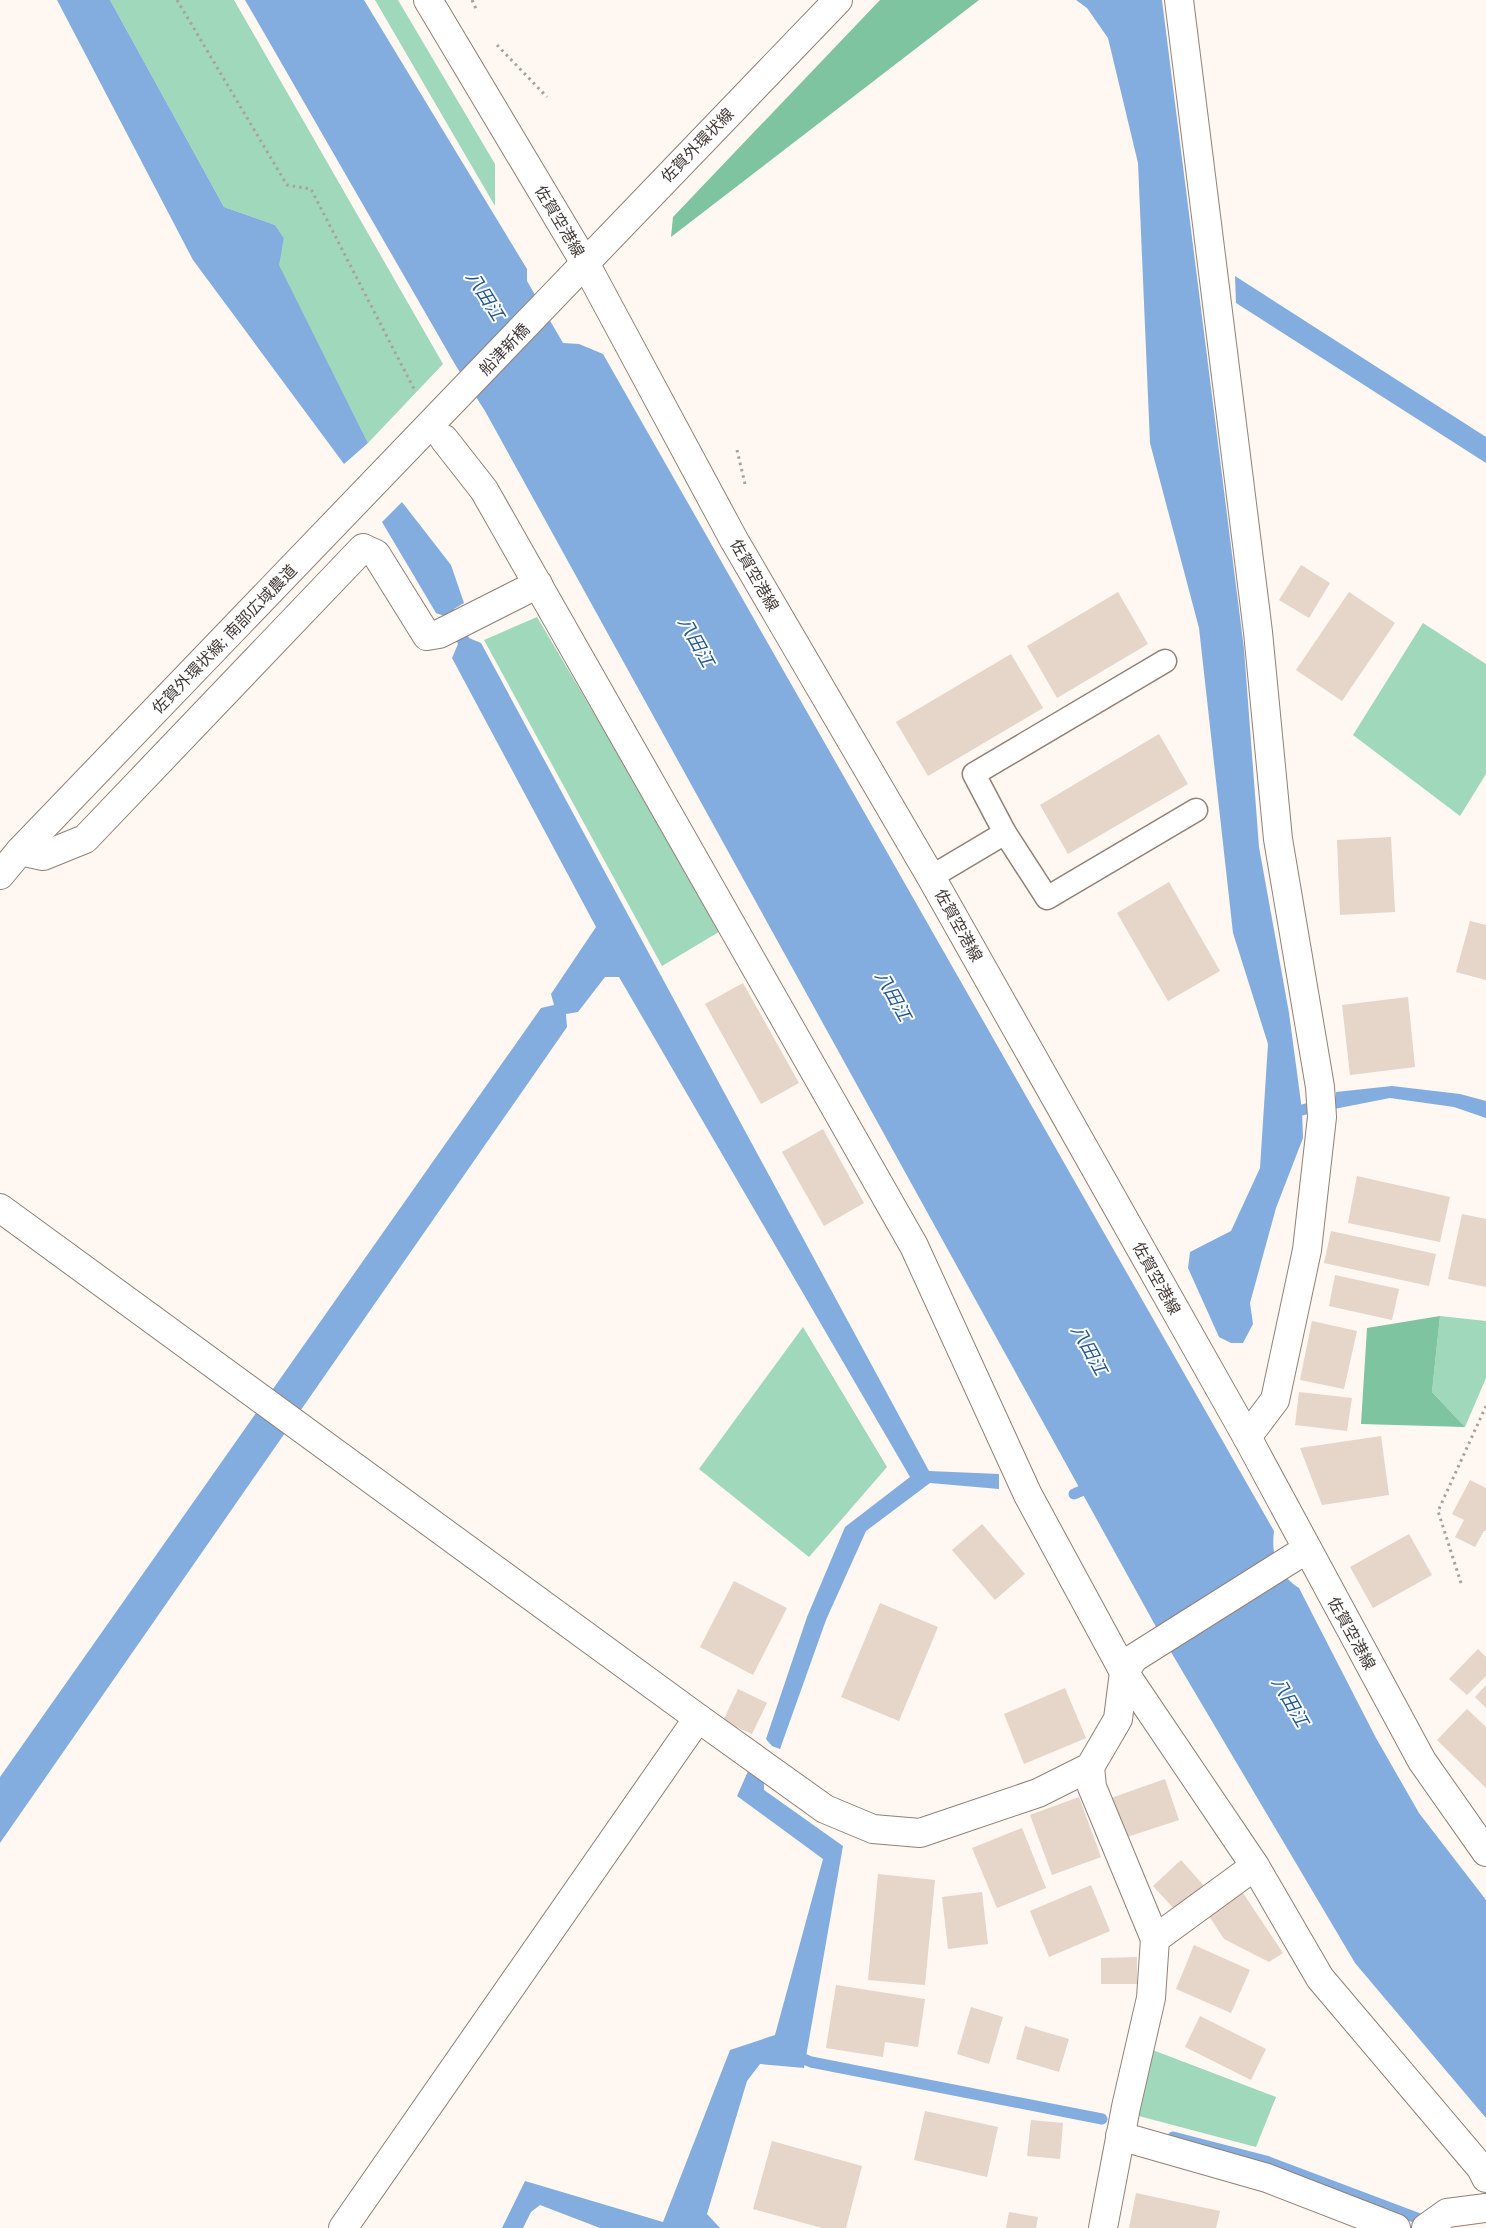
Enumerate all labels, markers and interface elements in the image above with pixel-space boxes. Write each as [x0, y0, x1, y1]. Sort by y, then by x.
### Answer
street label: 佐賀外環状線 [656, 104, 738, 187]
street label: 佐賀空港線 [530, 182, 589, 261]
water label: 八田江 [461, 267, 511, 327]
street label: 船津新橋 [475, 319, 534, 380]
street label: 佐賀空港線 [725, 535, 784, 615]
street label: 佐賀外環状線; 南部広域農道 [147, 560, 301, 719]
water label: 八田江 [672, 613, 721, 673]
street label: 佐賀空港線 [930, 885, 987, 965]
water label: 八田江 [869, 967, 918, 1027]
street label: 佐賀空港線 [1128, 1238, 1185, 1318]
water label: 八田江 [1065, 1321, 1114, 1381]
street label: 佐賀空港線 [1323, 1593, 1380, 1673]
water label: 八田江 [1266, 1673, 1315, 1733]

